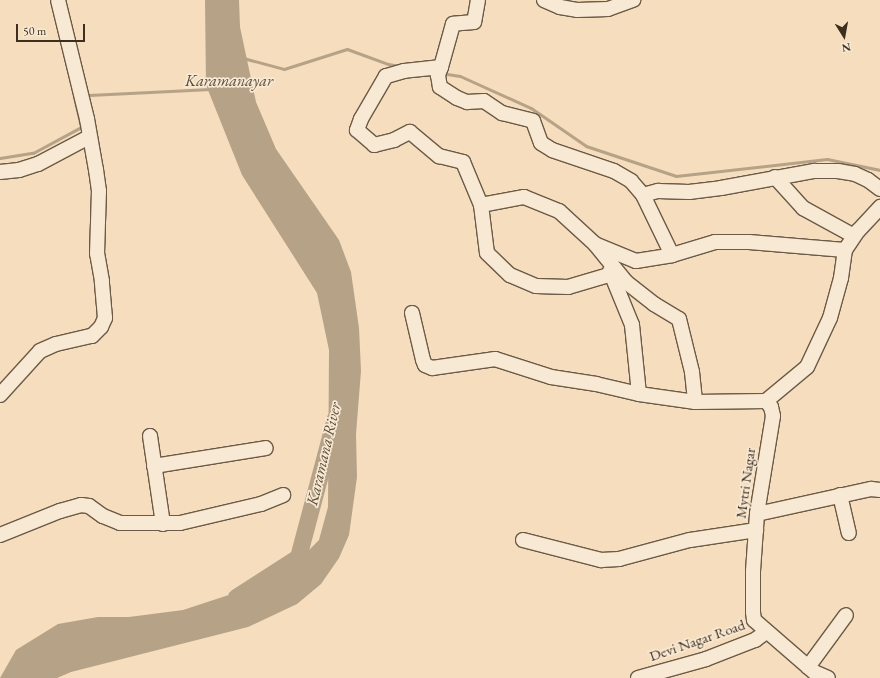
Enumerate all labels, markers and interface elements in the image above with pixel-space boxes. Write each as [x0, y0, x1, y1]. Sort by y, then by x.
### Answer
scale bar [18, 16, 87, 42]
north arrow [824, 16, 864, 56]
text: 50 m [23, 23, 46, 39]
text: N [841, 40, 852, 56]
water label: Karamanayar [185, 71, 273, 91]
water label: Karamana River [303, 401, 345, 507]
street label: Mytri Nagar [731, 446, 759, 520]
street label: Devi Nagar Road [647, 615, 747, 665]

